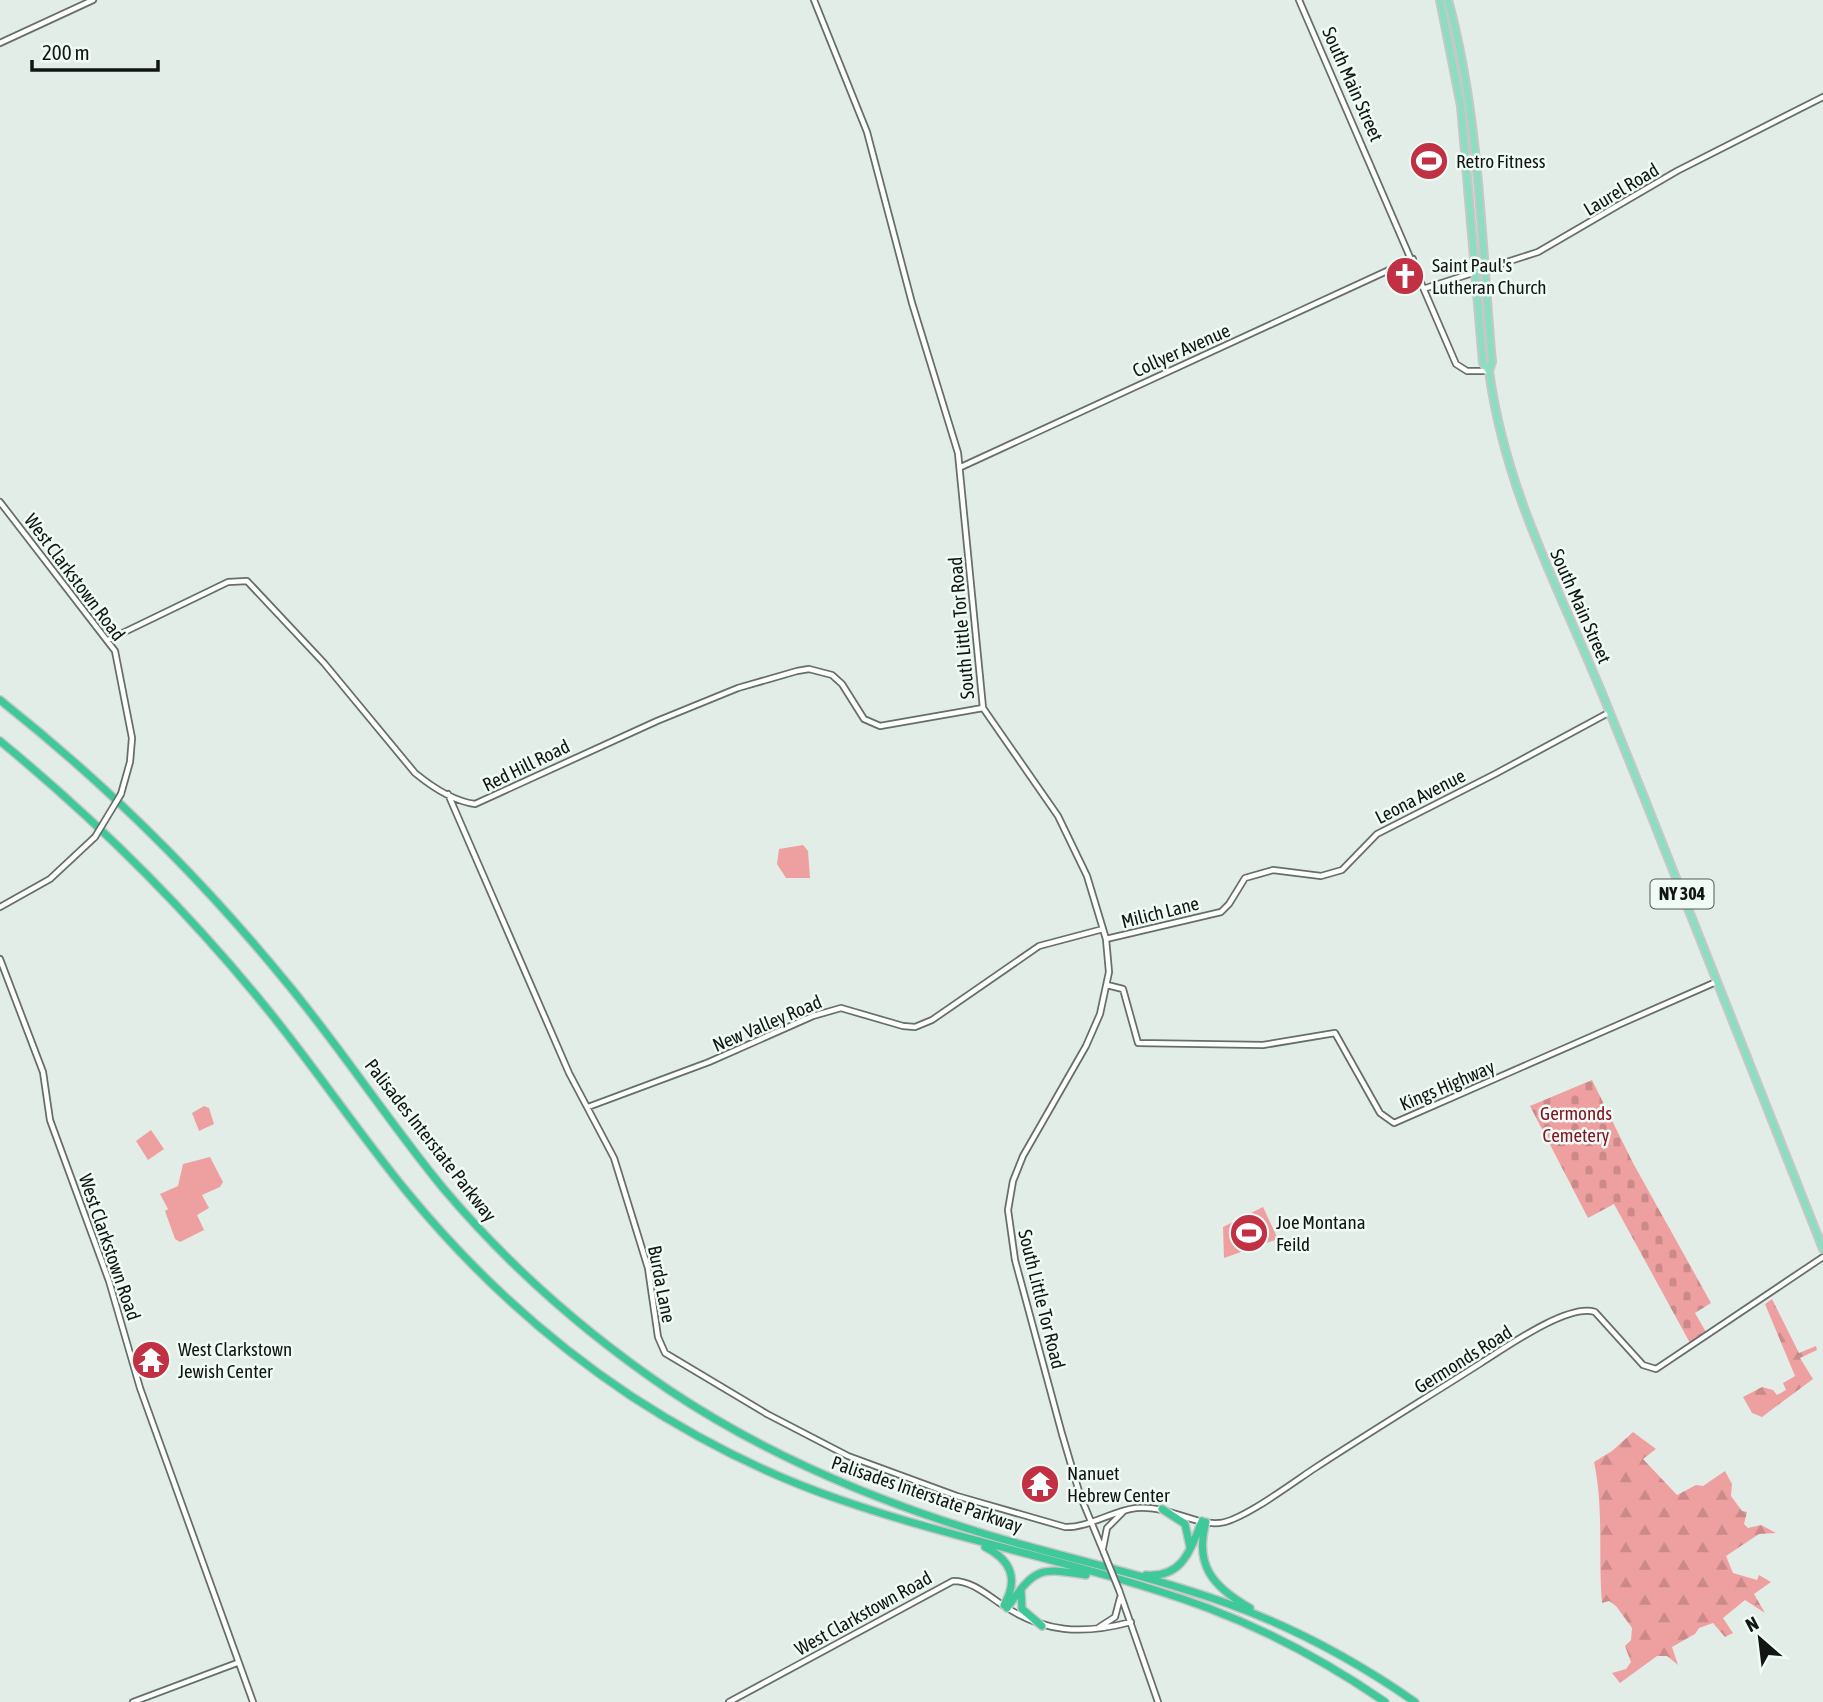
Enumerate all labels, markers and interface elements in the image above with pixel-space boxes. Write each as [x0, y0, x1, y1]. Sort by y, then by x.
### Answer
street label: South Main Street [1318, 23, 1388, 145]
scale bar [32, 28, 158, 72]
text: 200 m [42, 40, 90, 64]
sports icon: Retro Fitness [1408, 140, 1450, 182]
place label: Retro Fitness [1456, 150, 1546, 172]
street label: Laurel Road [1580, 158, 1662, 220]
place label: Saint Paul's Lutheran Church [1432, 254, 1547, 298]
church icon: Saint Paul's Lutheran Church [1384, 255, 1426, 297]
street label: Collyer Avenue [1129, 319, 1233, 381]
street label: West Clarkstown Road [20, 509, 130, 645]
street label: South Main Street [1546, 545, 1616, 667]
street label: South Little Tor Road [944, 556, 978, 700]
street label: Red Hill Road [479, 735, 573, 795]
street label: Leona Avenue [1371, 764, 1469, 828]
road number: NY 304 [1650, 880, 1714, 908]
street label: Milich Lane [1119, 892, 1201, 932]
street label: New Valley Road [709, 990, 825, 1056]
street label: Palisades Interstate Parkway [361, 1054, 501, 1226]
street label: Kings Highway [1396, 1055, 1498, 1115]
park label: Germonds Cemetery [1540, 1102, 1612, 1146]
street label: West Clarkstown Road [75, 1171, 145, 1323]
place label: Joe Montana Feild [1276, 1211, 1365, 1255]
sports icon: Joe Montana Feild [1228, 1212, 1270, 1254]
street label: South Little Tor Road [1014, 1227, 1070, 1371]
street label: Burda Lane [644, 1243, 680, 1325]
street label: Germonds Road [1410, 1320, 1516, 1398]
place label: West Clarkstown Jewish Center [178, 1338, 292, 1382]
temple icon: West Clarkstown Jewish Center [130, 1339, 172, 1381]
street label: Palisades Interstate Parkway [829, 1451, 1025, 1537]
place label: Nanuet Hebrew Center [1067, 1462, 1170, 1506]
temple icon: Nanuet Hebrew Center [1019, 1463, 1061, 1505]
street label: West Clarkstown Road [791, 1566, 935, 1660]
north arrow [1725, 1604, 1795, 1674]
text: N [1742, 1612, 1762, 1636]

